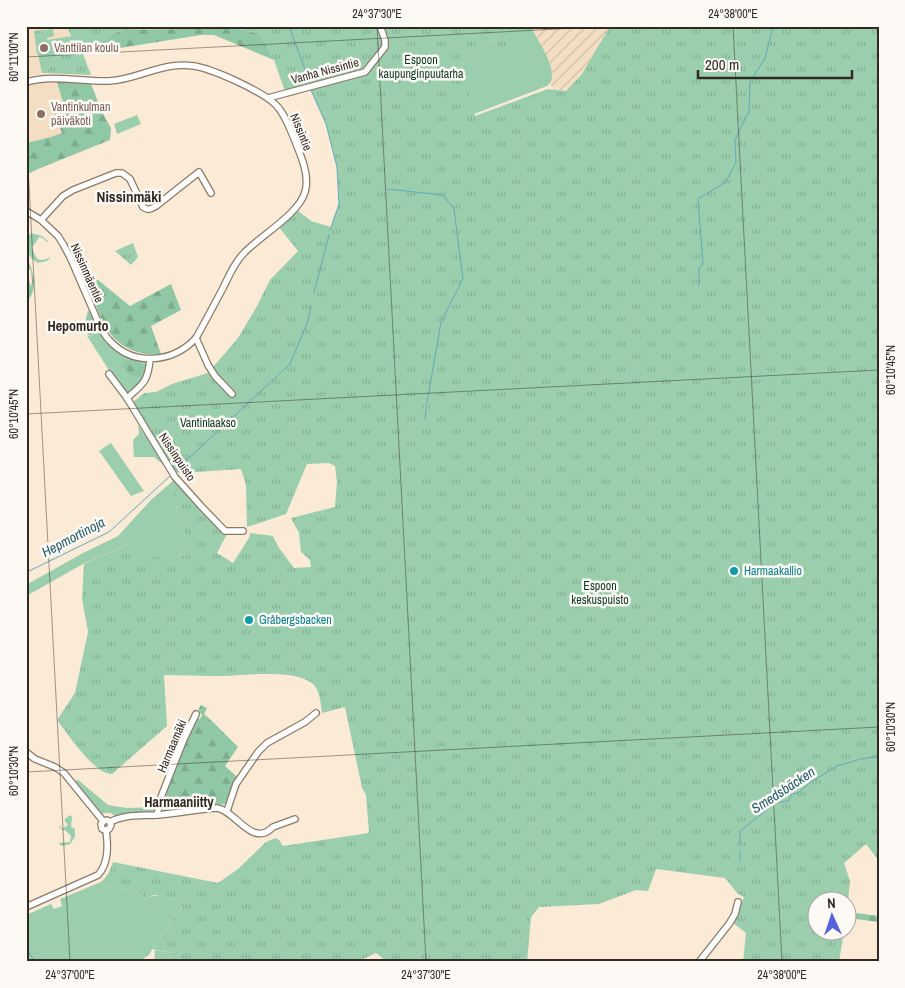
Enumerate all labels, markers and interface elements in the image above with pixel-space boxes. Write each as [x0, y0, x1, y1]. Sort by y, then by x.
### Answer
text: 24°37'30"E [352, 6, 402, 22]
text: 24°38'00"E [708, 6, 758, 22]
text: 60°11'00"N [6, 32, 22, 82]
place label: Vanttilan koulu [54, 40, 118, 56]
marker: Vanttilan koulu [38, 42, 50, 54]
scale bar [698, 48, 851, 80]
park label: Espoon kaupunginpuutarha [379, 52, 464, 82]
street label: Vanha Nissintie [289, 54, 361, 88]
text: 200 m [705, 54, 739, 75]
place label: Vantinkulman päiväkoti [51, 99, 110, 129]
marker: Vantinkulman päiväkoti [35, 108, 47, 120]
street label: Nissintie [286, 111, 316, 153]
district label: Nissinmäki [97, 186, 161, 207]
street label: Nissinmäentie [67, 241, 107, 305]
district label: Hepomurto [47, 317, 109, 335]
text: 60°10'45"N [883, 345, 899, 395]
text: 60°10'45"N [6, 389, 22, 439]
park label: Vantinlaakso [180, 415, 236, 431]
street label: Nissinpuisto [155, 430, 199, 484]
water label: Hepmortinoja [38, 513, 108, 561]
place label: Harmaakallio [744, 563, 802, 579]
marker: Harmaakallio [728, 565, 740, 577]
park label: Espoon keskuspuisto [571, 578, 629, 608]
place label: Gråbergsbacken [259, 612, 332, 628]
marker: Gråbergsbacken [243, 614, 255, 626]
text: 60°10'30"N [883, 702, 899, 752]
street label: Harmaamäki [154, 717, 190, 775]
text: 60°10'30"N [6, 746, 22, 796]
water label: Smedsbäcken [748, 763, 818, 817]
district label: Harmaaniitty [144, 793, 214, 811]
north arrow [808, 890, 858, 940]
text: N [827, 894, 836, 912]
text: 24°37'00"E [45, 967, 95, 983]
text: 24°37'30"E [401, 967, 451, 983]
text: 24°38'00"E [757, 967, 807, 983]

